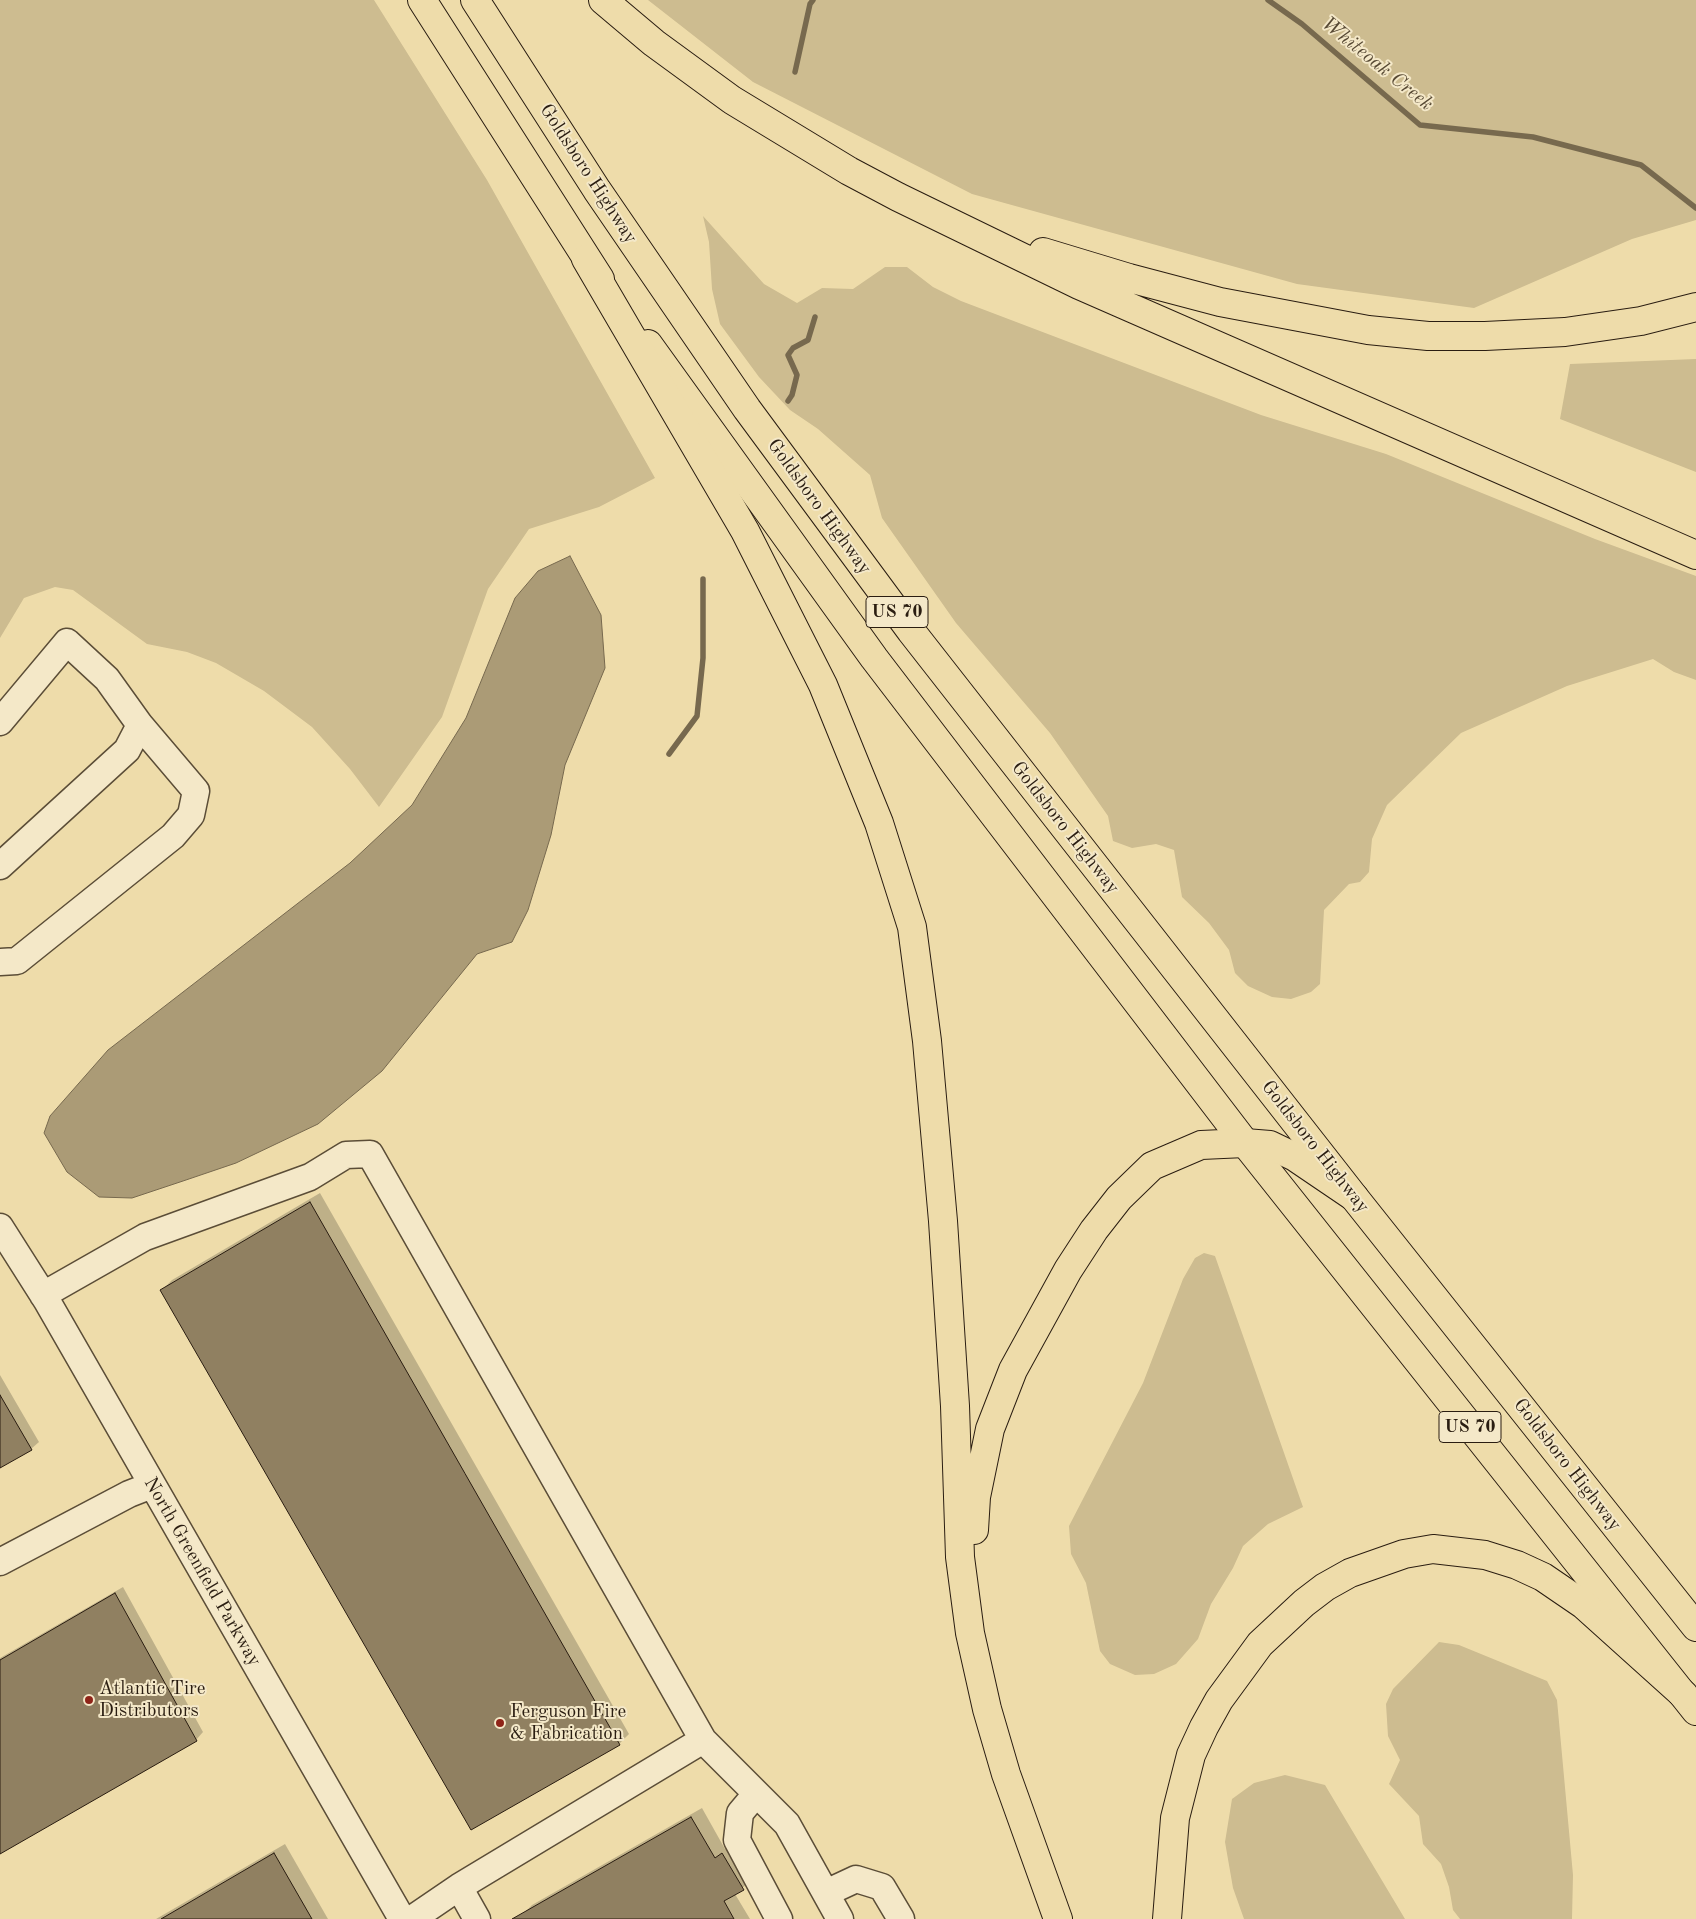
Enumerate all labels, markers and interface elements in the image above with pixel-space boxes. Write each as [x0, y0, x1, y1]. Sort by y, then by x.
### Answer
water label: Whiteoak Creek [1316, 12, 1438, 116]
street label: Goldsboro Highway [534, 100, 642, 248]
street label: Goldsboro Highway [762, 435, 876, 579]
road number: US 70 [866, 596, 928, 628]
street label: Goldsboro Highway [1006, 757, 1124, 899]
street label: Goldsboro Highway [1256, 1076, 1374, 1218]
street label: Goldsboro Highway [1508, 1394, 1626, 1536]
road number: US 70 [1439, 1411, 1501, 1442]
street label: North Greenfield Parkway [138, 1473, 266, 1671]
place label: Atlantic Tire Distributors [99, 1678, 206, 1722]
marker: Atlantic Tire Distributors [83, 1694, 95, 1706]
place label: Ferguson Fire & Fabrication [510, 1701, 626, 1745]
marker: Ferguson Fire & Fabrication [494, 1717, 506, 1729]

